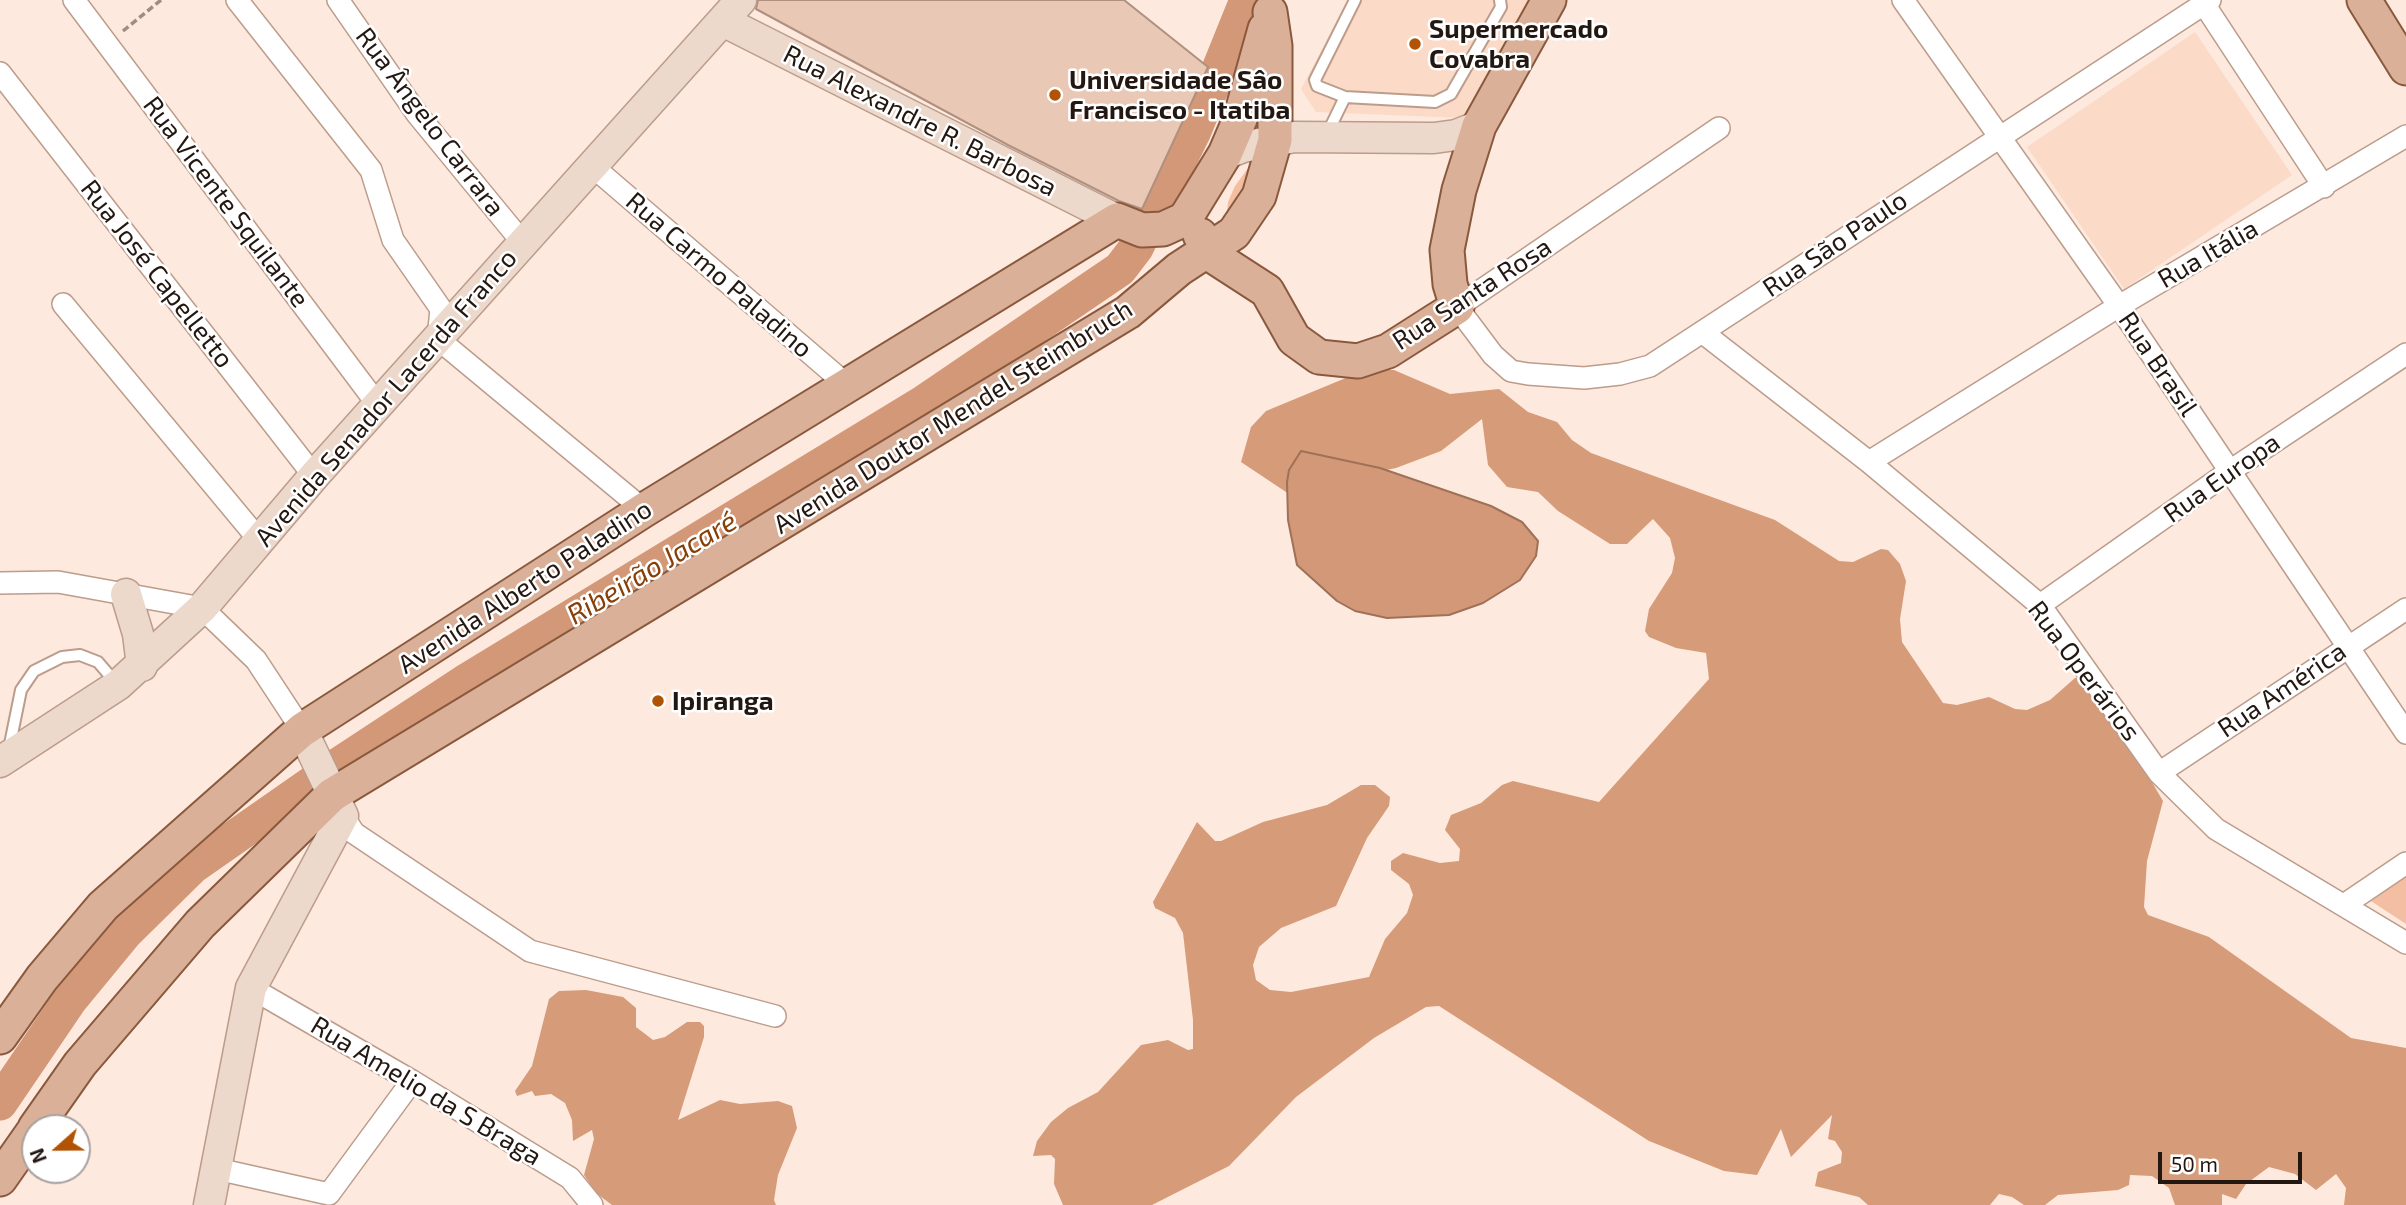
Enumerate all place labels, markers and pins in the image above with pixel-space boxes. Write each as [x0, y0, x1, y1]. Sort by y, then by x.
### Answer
place label: Supermercado Covabra [1429, 13, 1608, 74]
marker: Supermercado Covabra [1407, 36, 1423, 52]
place label: Universidade Sâo Francisco - Itatiba [1069, 64, 1290, 126]
marker: Universidade Sâo Francisco - Itatiba [1047, 87, 1063, 103]
place label: Ipiranga [672, 685, 774, 717]
marker: Ipiranga [650, 693, 666, 709]

